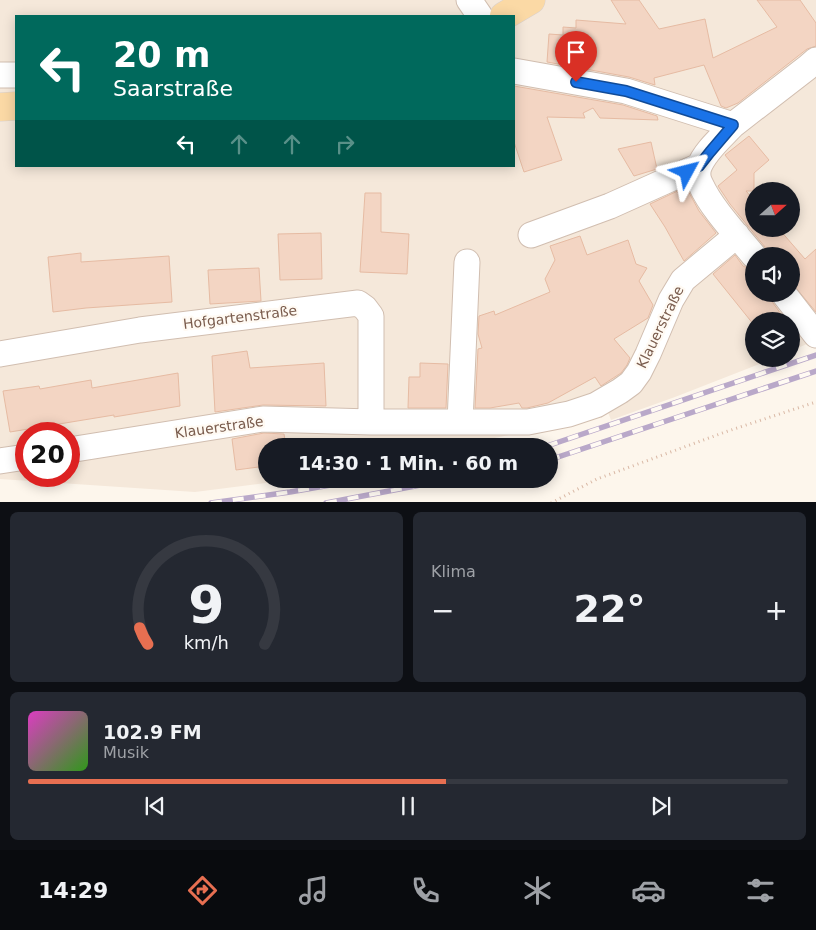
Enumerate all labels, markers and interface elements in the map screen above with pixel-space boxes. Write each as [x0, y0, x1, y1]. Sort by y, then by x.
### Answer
pin [555, 31, 597, 82]
icon: left [30, 35, 95, 100]
text: 20 m [113, 35, 210, 75]
icon: arrive [562, 38, 590, 66]
text: Saarstraße [113, 76, 233, 101]
icon: left [172, 130, 200, 158]
icon: ahead [225, 130, 253, 158]
icon: ahead [278, 130, 306, 158]
icon: right [331, 130, 359, 158]
position arrow [660, 145, 712, 197]
north arrow [745, 182, 800, 238]
map controls [745, 182, 800, 367]
button: sound [745, 247, 800, 302]
street label: Klauerstraße [633, 283, 687, 371]
street label: Hofgartenstraße [182, 302, 298, 332]
button: layers [745, 312, 800, 367]
street label: Klauerstraße [174, 413, 264, 441]
speed limit sign: 20 [15, 422, 80, 487]
text: 14:30 · 1 Min. · 60 m [298, 452, 518, 474]
text: Klima [431, 562, 476, 581]
text: 9 [188, 575, 225, 635]
text: 22° [574, 587, 645, 631]
text: − [431, 594, 454, 627]
text: + [765, 594, 788, 627]
text: km/h [184, 632, 229, 653]
text: 102.9 FM [103, 721, 202, 743]
text: Musik [103, 743, 149, 762]
icon: previous [141, 792, 169, 820]
icon: pause [394, 792, 422, 820]
icon: next [647, 792, 675, 820]
icon: directions [185, 873, 220, 908]
icon: music [296, 873, 331, 908]
icon: phone [408, 873, 443, 908]
icon: climate [520, 873, 555, 908]
icon: car [631, 873, 666, 908]
icon: filters [743, 873, 778, 908]
text: 14:29 [38, 878, 108, 903]

